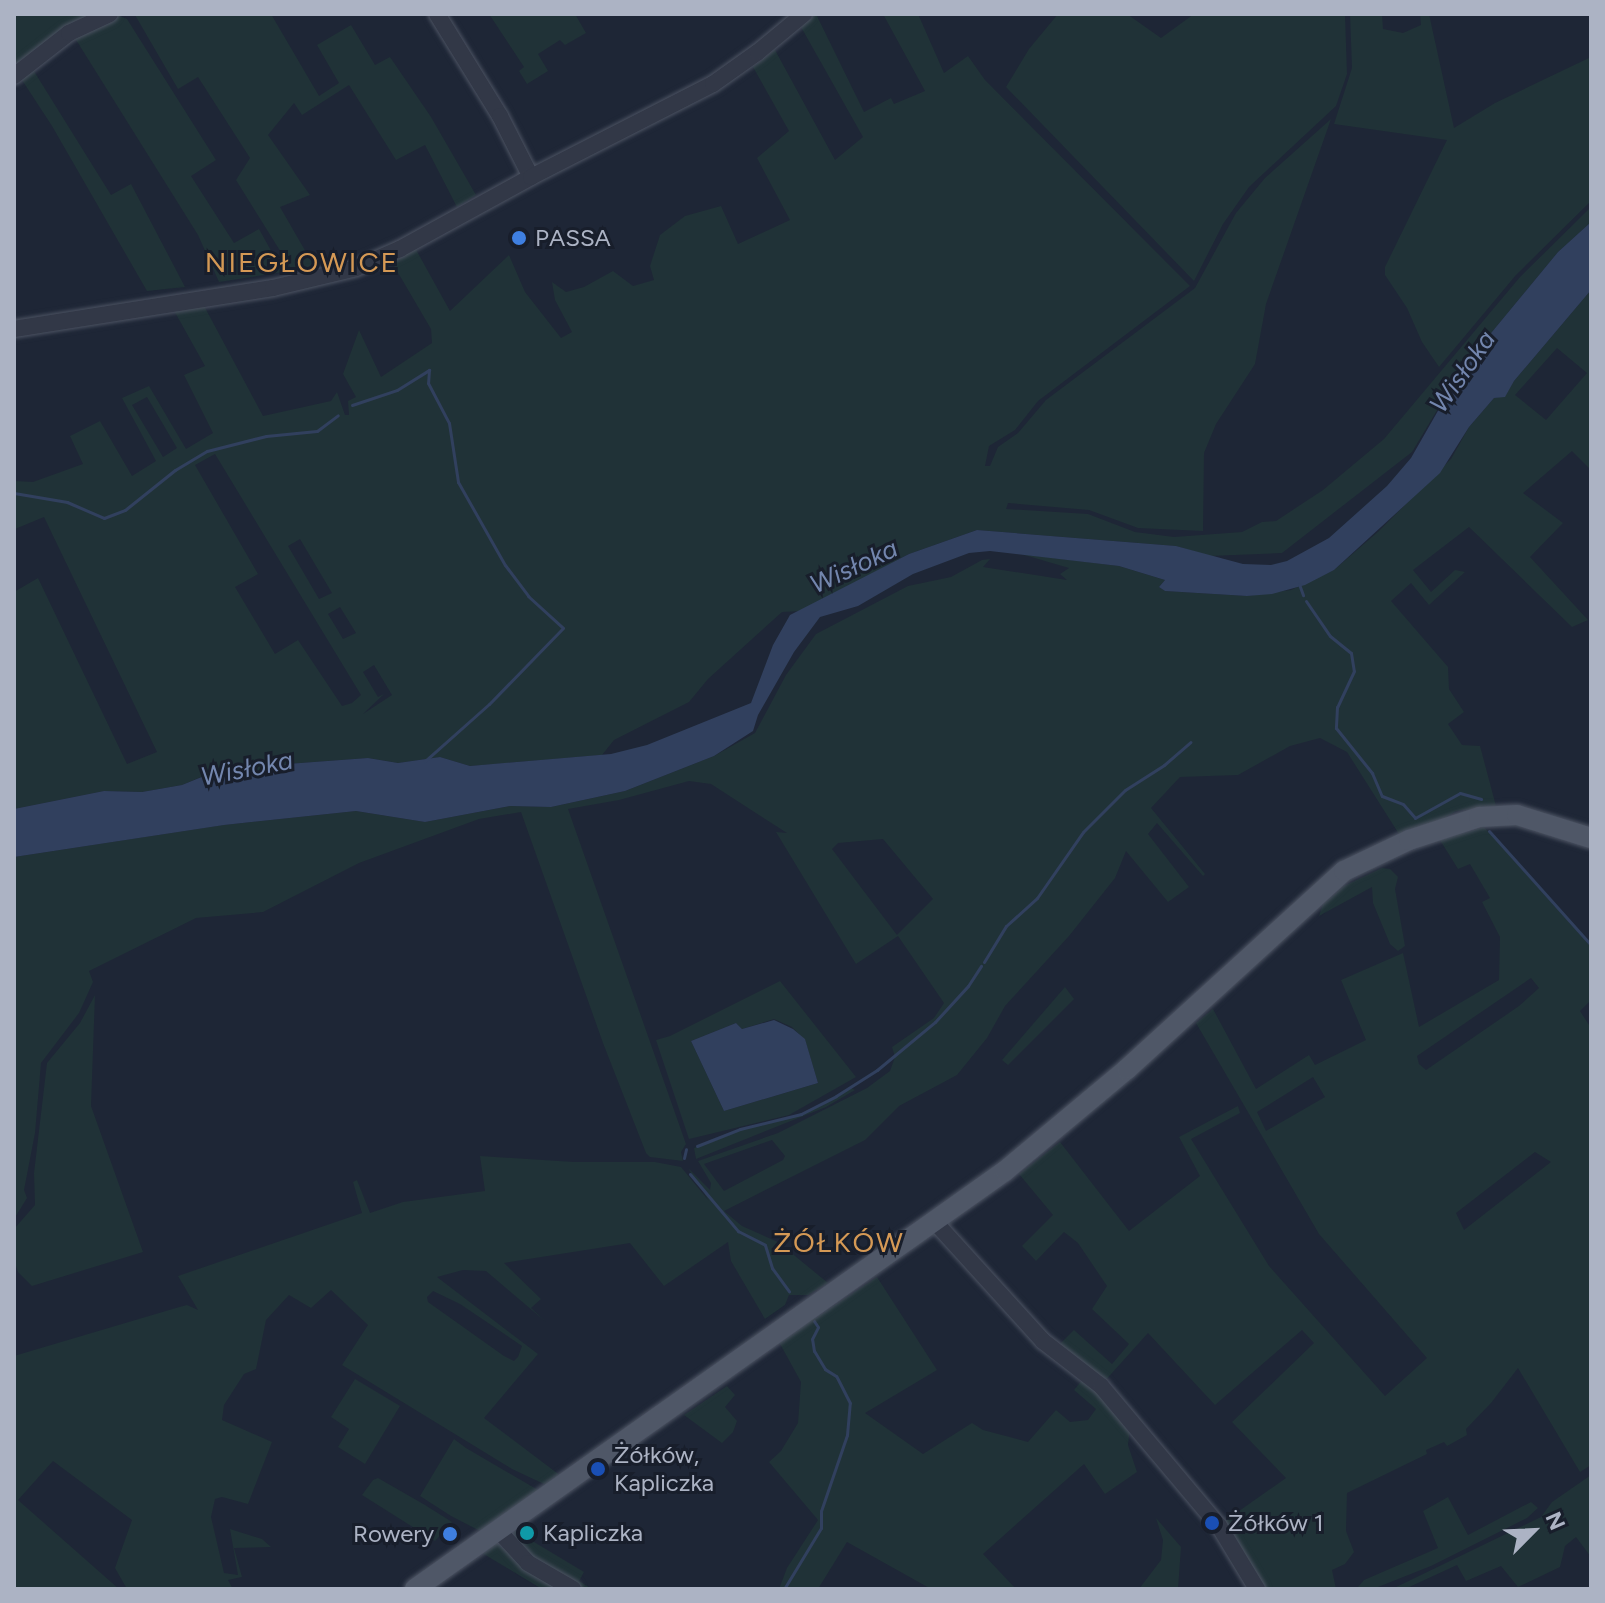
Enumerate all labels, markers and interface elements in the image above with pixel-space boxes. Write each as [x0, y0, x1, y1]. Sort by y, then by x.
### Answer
place label: PASSA [535, 224, 611, 252]
marker: PASSA [510, 229, 528, 247]
district label: NIEGŁOWICE [205, 245, 399, 279]
water label: Wisłoka [1423, 325, 1503, 419]
water label: Wisłoka [805, 533, 903, 601]
water label: Wisłoka [198, 745, 296, 793]
district label: ŻÓŁKÓW [773, 1225, 905, 1259]
place label: Żółków, Kapliczka [614, 1441, 714, 1497]
marker: Żółków, Kapliczka [589, 1460, 607, 1478]
north arrow [1493, 1491, 1573, 1571]
text: N [1540, 1508, 1571, 1534]
place label: Żółków 1 [1228, 1509, 1324, 1537]
marker: Żółków 1 [1203, 1514, 1221, 1532]
place label: Kapliczka [543, 1519, 643, 1547]
place label: Rowery [353, 1520, 434, 1548]
marker: Kapliczka [518, 1524, 536, 1542]
marker: Rowery [441, 1525, 459, 1543]

